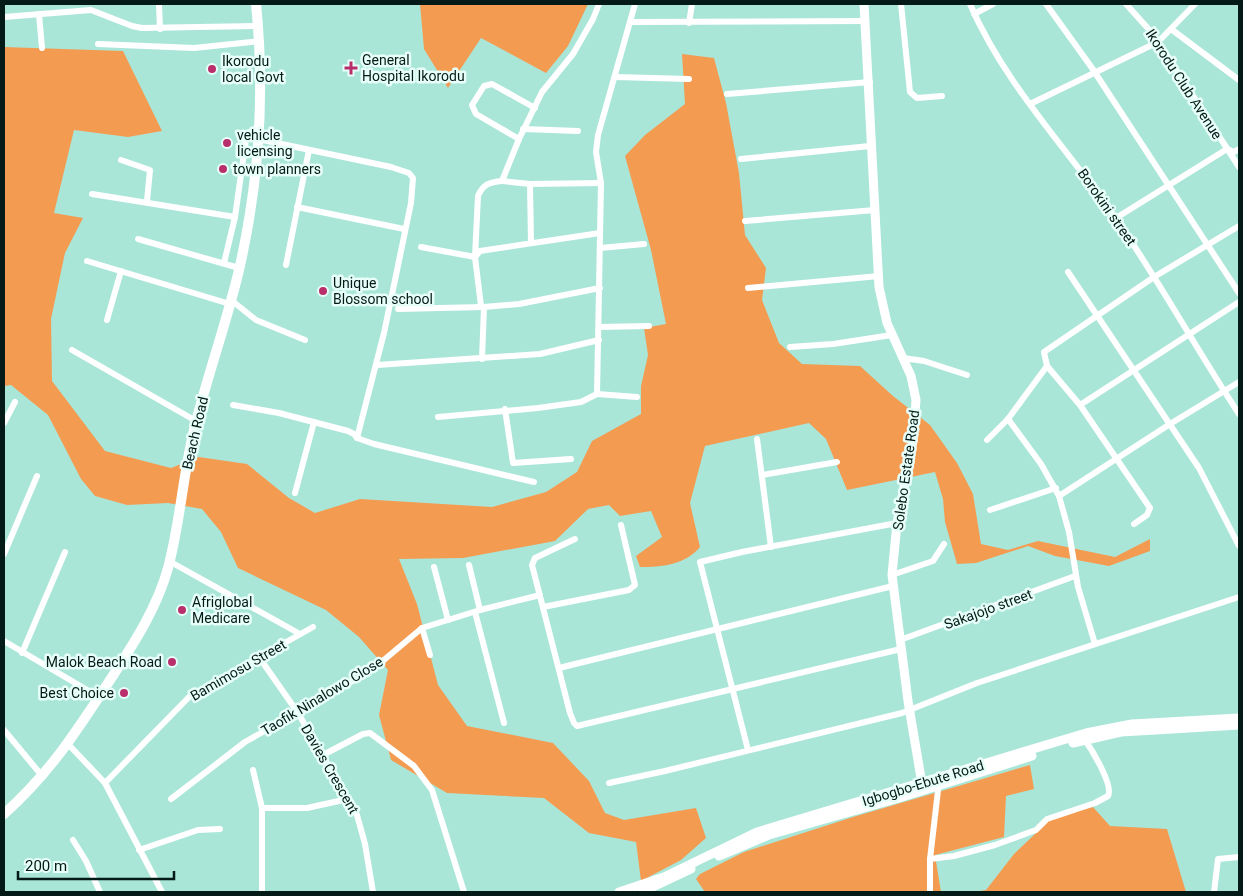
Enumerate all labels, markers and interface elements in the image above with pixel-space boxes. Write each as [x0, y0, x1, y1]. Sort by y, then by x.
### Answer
street label: Ikorodu Club Avenue [1142, 26, 1226, 142]
place label: General Hospital Ikorodu [362, 52, 465, 84]
place label: Ikorodu local Govt [222, 53, 284, 85]
marker: General Hospital Ikorodu [344, 61, 358, 75]
marker: Ikorodu local Govt [206, 63, 218, 75]
place label: vehicle licensing [237, 127, 293, 159]
marker: vehicle licensing [221, 137, 233, 149]
place label: town planners [233, 161, 321, 177]
marker: town planners [217, 163, 229, 175]
street label: Borokini street [1075, 165, 1140, 249]
place label: Unique Blossom school [333, 275, 433, 307]
marker: Unique Blossom school [317, 285, 329, 297]
street label: Beach Road [179, 395, 211, 471]
street label: Solebo Estate Road [890, 409, 922, 531]
street label: Sakajojo street [942, 586, 1035, 632]
place label: Afriglobal Medicare [192, 594, 252, 626]
marker: Afriglobal Medicare [176, 604, 188, 616]
street label: Bamimosu Street [187, 636, 289, 704]
street label: Taofik Ninalowo Close [258, 653, 386, 739]
place label: Malok Beach Road [46, 654, 162, 670]
marker: Malok Beach Road [166, 656, 178, 668]
place label: Best Choice [40, 685, 114, 701]
marker: Best Choice [118, 687, 130, 699]
street label: Davies Crescent [298, 722, 362, 817]
street label: Igbogbo-Ebute Road [860, 757, 986, 809]
scale bar [18, 848, 174, 880]
text: 200 m [25, 857, 67, 875]

